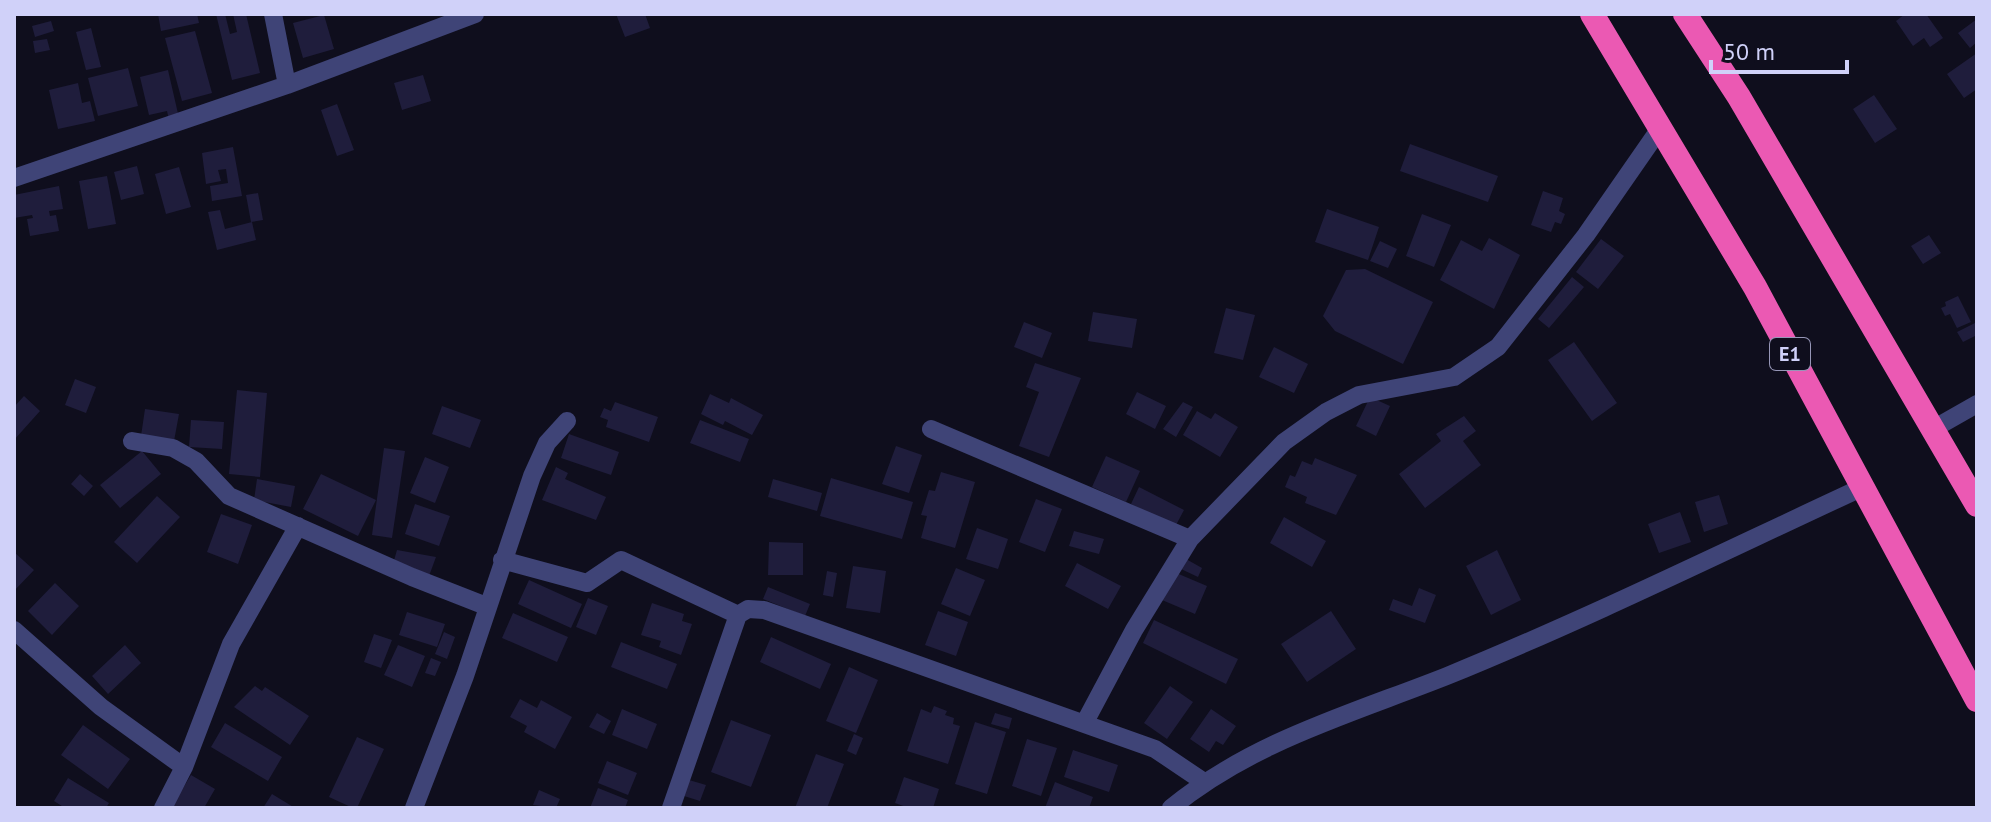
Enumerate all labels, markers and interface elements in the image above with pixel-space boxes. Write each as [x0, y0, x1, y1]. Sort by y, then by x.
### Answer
scale bar [1711, 24, 1847, 74]
text: 50 m [1723, 36, 1775, 67]
road number: E1 [1770, 338, 1810, 370]

